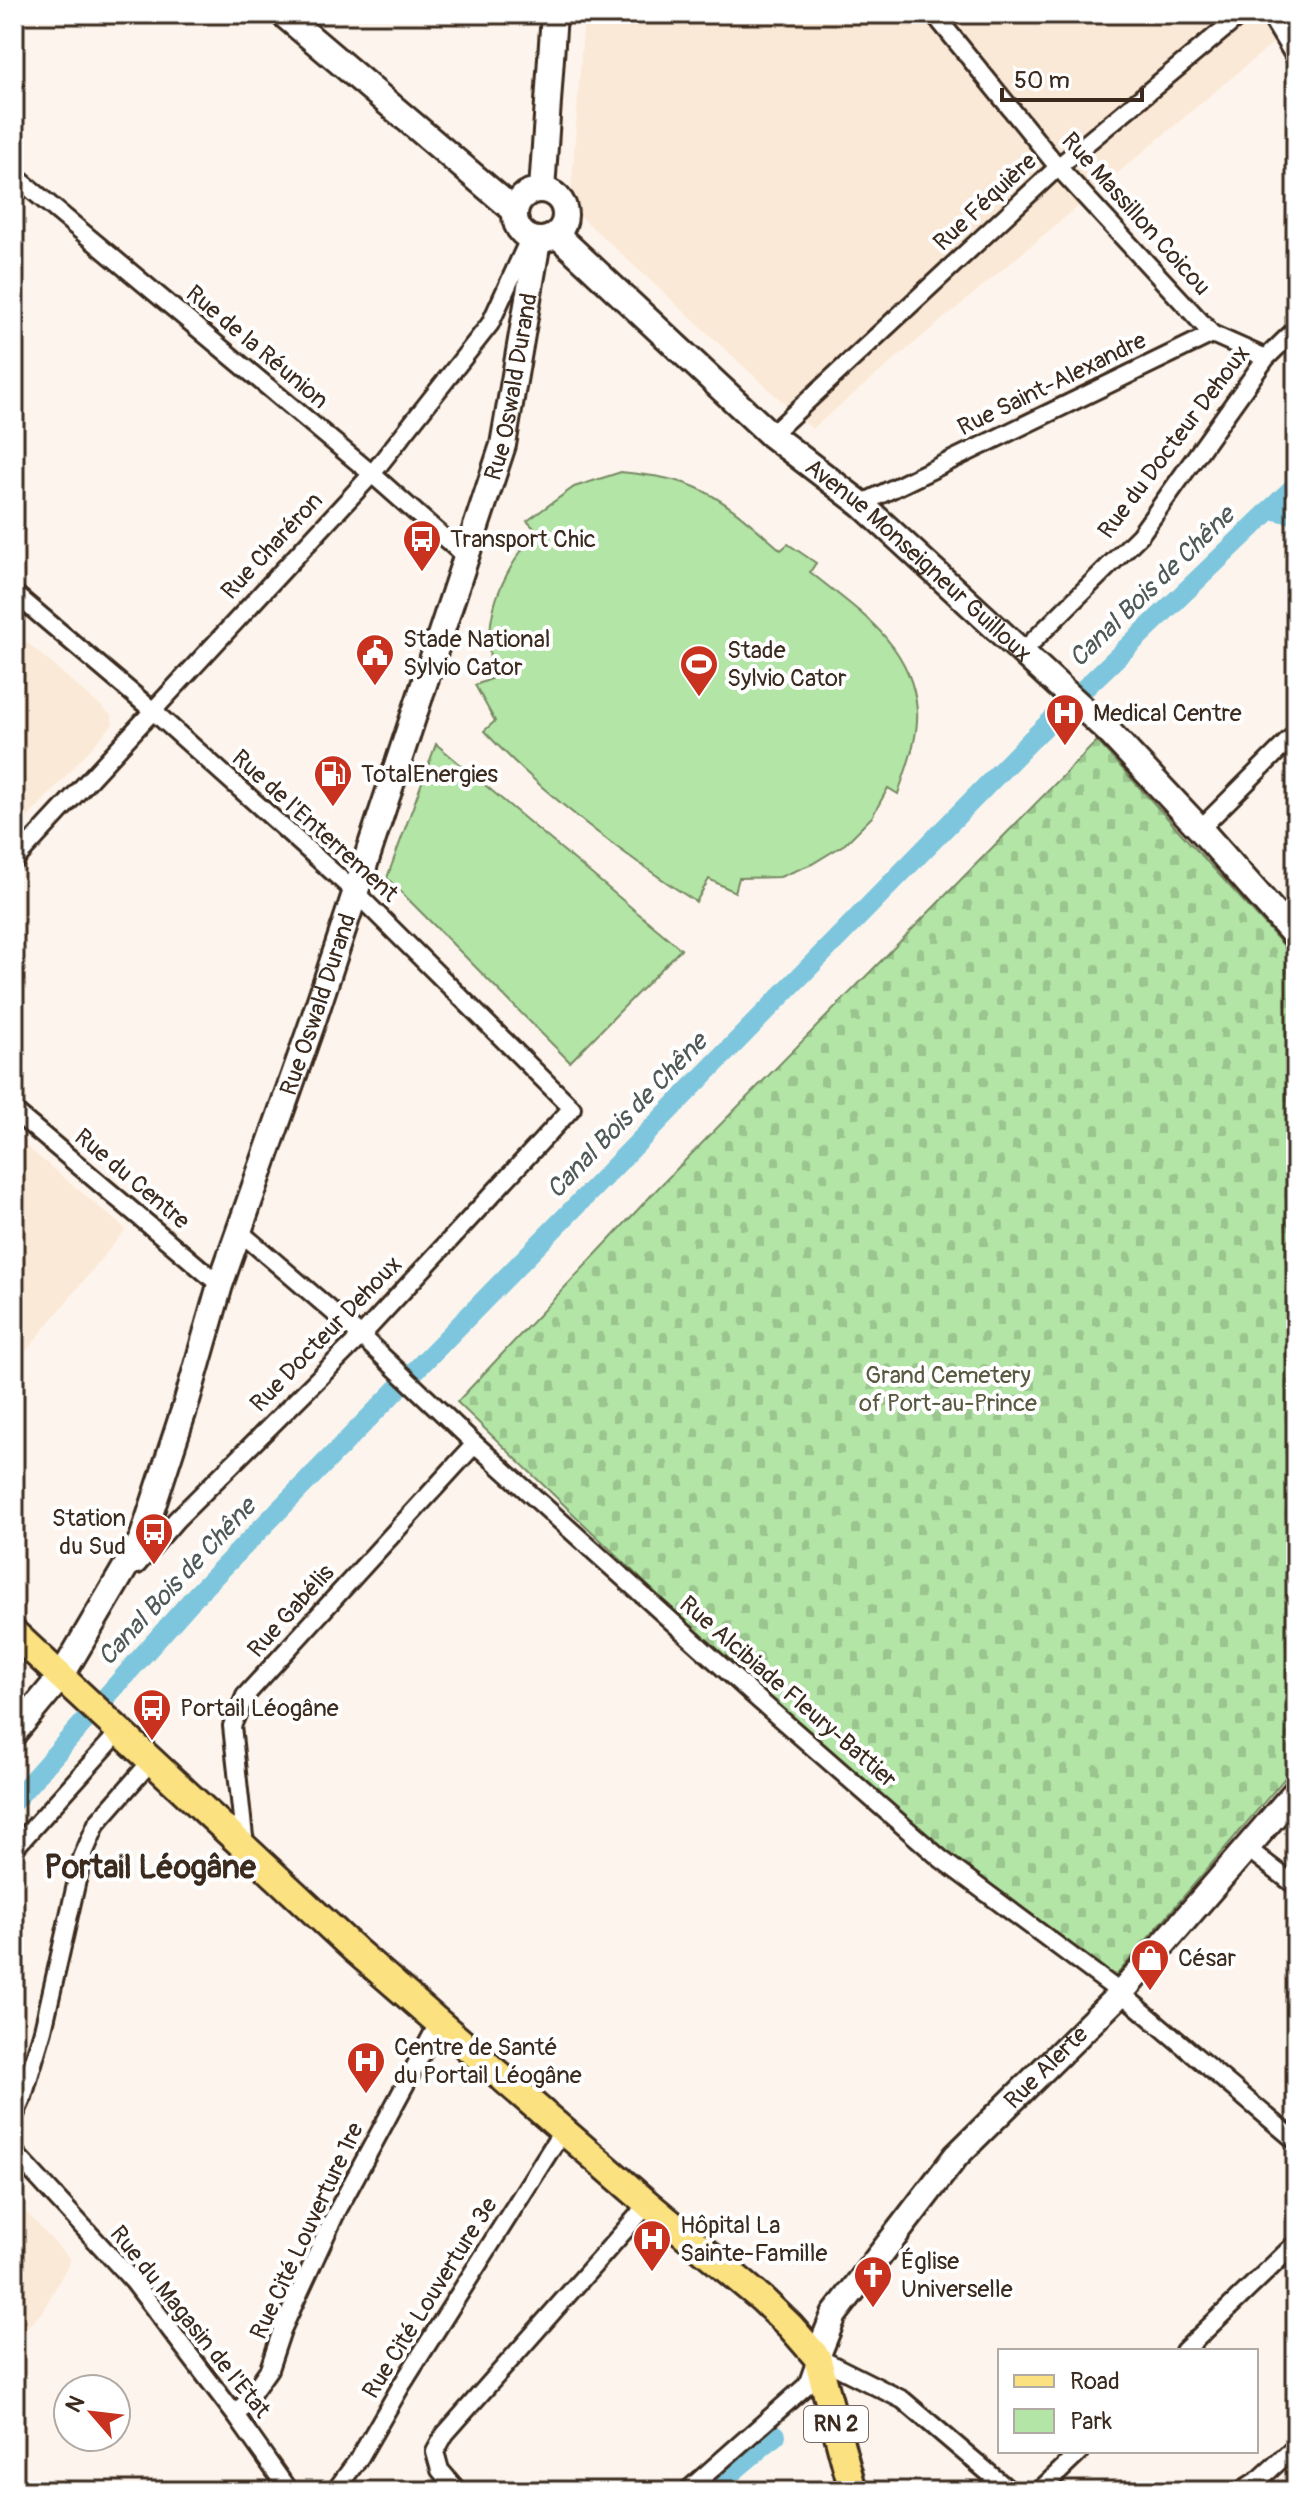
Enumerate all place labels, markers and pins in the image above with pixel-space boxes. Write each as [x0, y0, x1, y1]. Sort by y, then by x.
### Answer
bus stop icon: Transport Chic [401, 518, 443, 573]
place label: Transport Chic [450, 525, 596, 554]
place label: Stade National Sylvio Cator [403, 625, 551, 682]
public building icon: Stade National Sylvio Cator [354, 632, 396, 687]
place label: Stade Sylvio Cator [727, 636, 847, 693]
sports icon: Stade Sylvio Cator [678, 643, 720, 698]
hospital icon: Medical Centre [1044, 692, 1086, 747]
place label: Medical Centre [1093, 699, 1242, 728]
fuel station icon: TotalEnergies [312, 753, 354, 808]
place label: TotalEnergies [361, 760, 498, 789]
place label: Station du Sud [52, 1504, 126, 1561]
bus stop icon: Station du Sud [133, 1511, 175, 1566]
bus stop icon: Portail Léogâne [131, 1687, 173, 1742]
place label: Portail Léogâne [180, 1694, 339, 1723]
shop icon: César [1129, 1937, 1171, 1992]
place label: César [1178, 1944, 1236, 1973]
place label: Centre de Santé du Portail Léogâne [394, 2033, 582, 2090]
hospital icon: Centre de Santé du Portail Léogâne [345, 2040, 387, 2095]
place label: Hôpital La Sainte-Famille [680, 2211, 827, 2268]
hospital icon: Hôpital La Sainte-Famille [631, 2218, 673, 2273]
place label: Église Universelle [901, 2247, 1013, 2304]
church icon: Église Universelle [852, 2254, 894, 2309]

